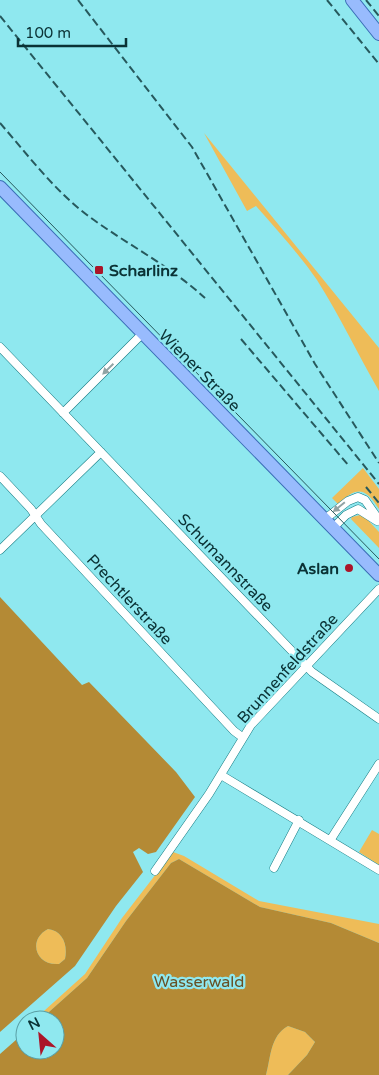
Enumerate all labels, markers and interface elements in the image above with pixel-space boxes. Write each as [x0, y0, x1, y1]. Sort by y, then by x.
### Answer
scale bar [18, 15, 125, 47]
text: 100 m [25, 24, 71, 42]
place label: Scharlinz [109, 261, 178, 281]
marker: Scharlinz [93, 264, 105, 276]
street label: Wiener Straße [154, 326, 244, 416]
one-way arrow [102, 363, 114, 375]
one-way arrow [333, 502, 346, 513]
street label: Schumannstraße [173, 509, 277, 616]
street label: Prechtlerstraße [82, 550, 176, 649]
place label: Aslan [297, 559, 339, 579]
marker: Aslan [343, 562, 355, 574]
street label: Brunnenfeldstraße [233, 609, 342, 728]
park label: Wasserwald [154, 972, 244, 992]
north arrow [15, 1010, 65, 1060]
text: N [25, 1014, 43, 1034]

